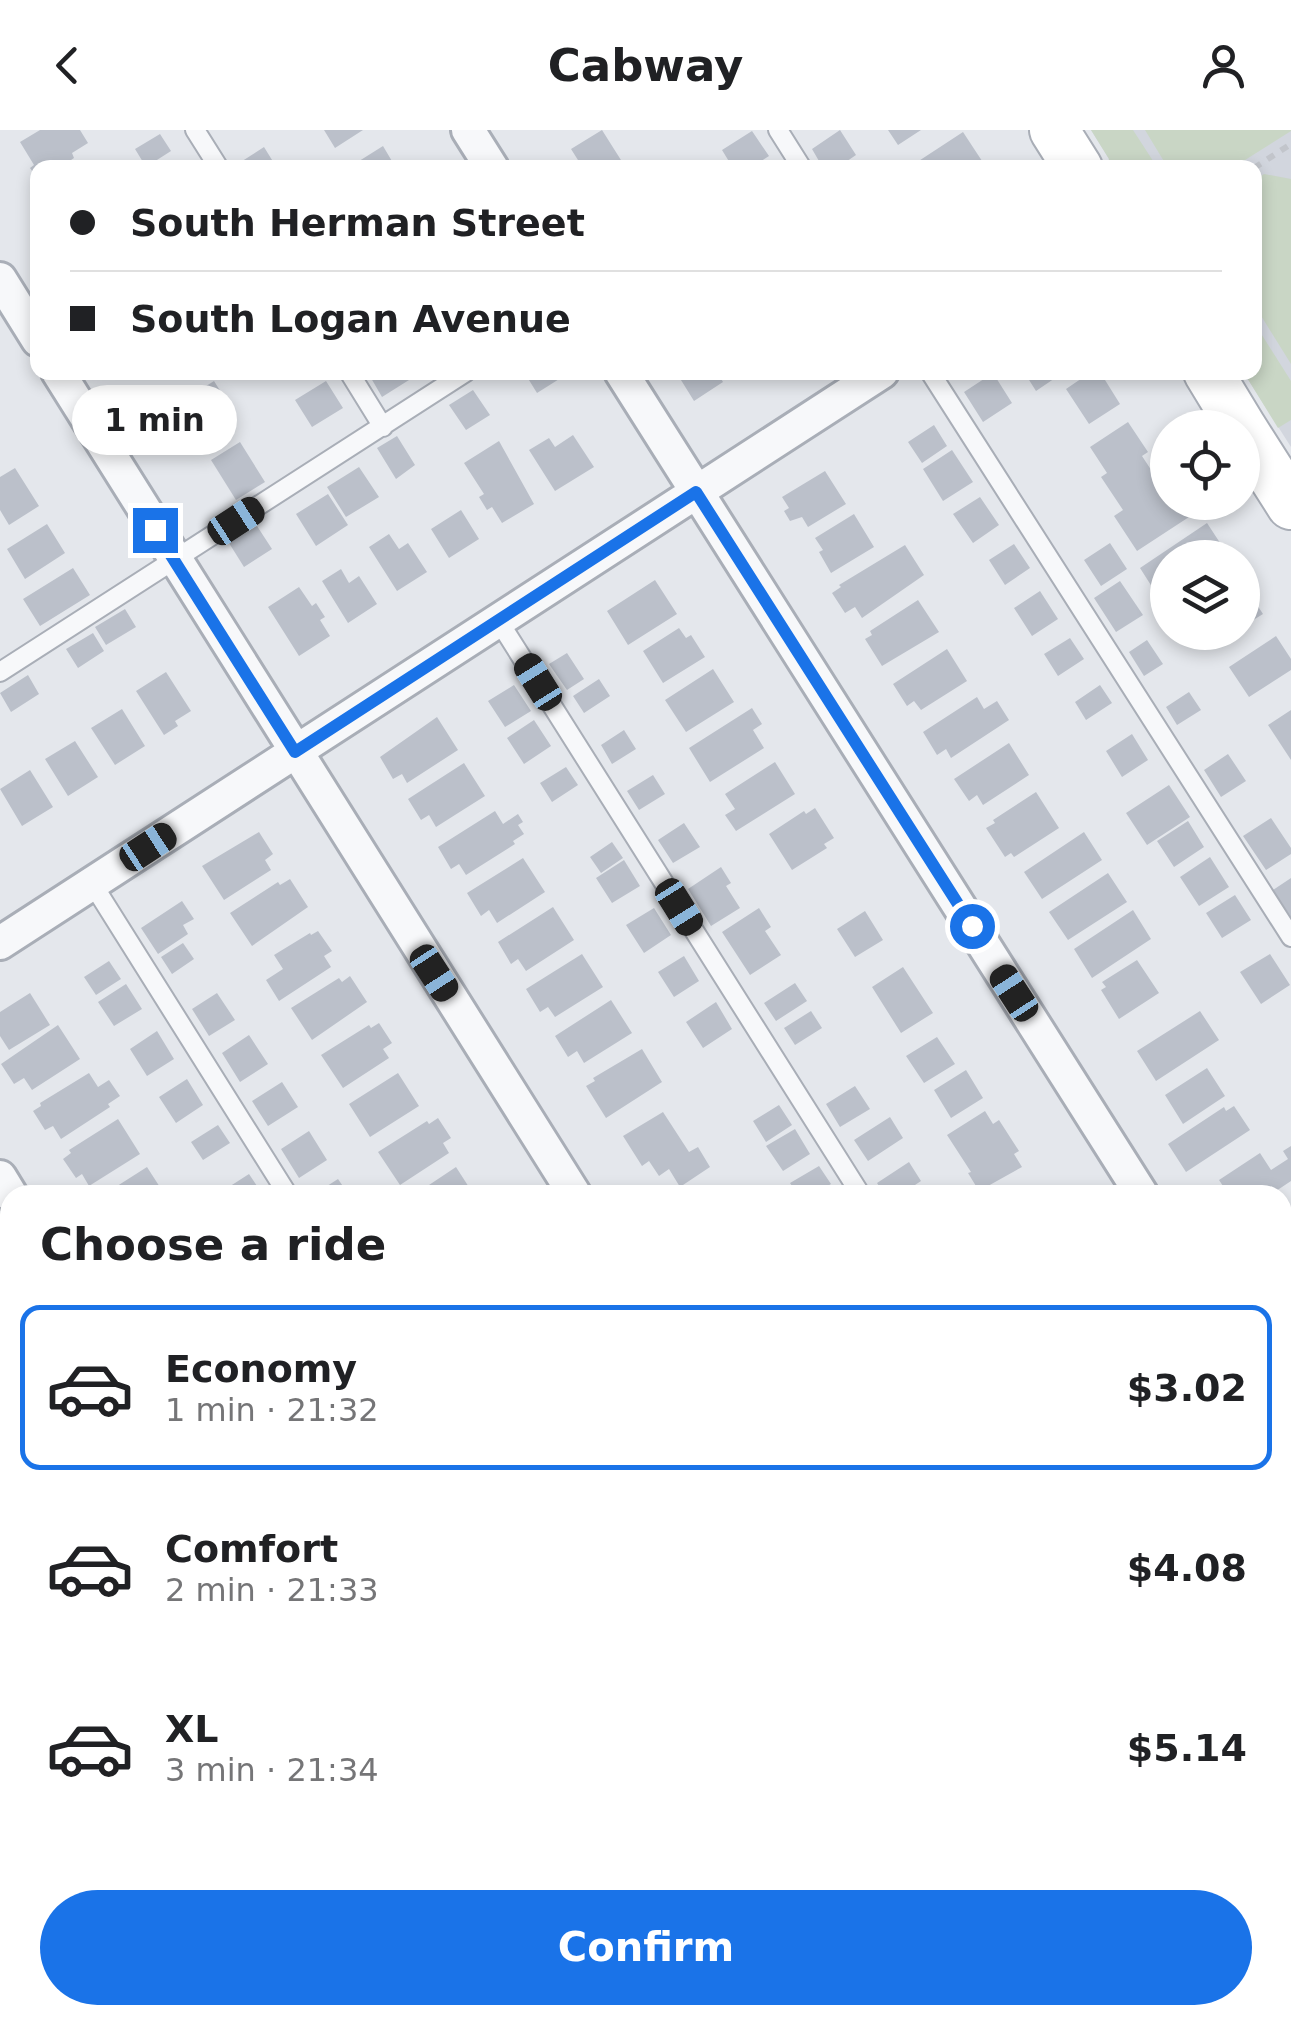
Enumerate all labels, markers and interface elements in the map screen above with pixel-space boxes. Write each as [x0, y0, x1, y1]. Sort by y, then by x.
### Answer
icon: back [40, 38, 95, 93]
icon: person [1196, 38, 1251, 93]
text: Cabway [548, 39, 743, 92]
text: South Herman Street [130, 201, 585, 245]
text: South Logan Avenue [130, 297, 571, 341]
callout: 1 min [72, 385, 238, 455]
text: 1 min [104, 401, 205, 439]
map controls [1150, 410, 1260, 650]
button: locate [1150, 410, 1260, 520]
car [203, 492, 269, 550]
route end [133, 508, 178, 553]
button: layers [1150, 540, 1260, 650]
car [509, 649, 567, 715]
car [115, 818, 181, 876]
car [650, 874, 708, 940]
route start [950, 904, 995, 949]
car [405, 940, 463, 1006]
car [985, 960, 1043, 1026]
text: Choose a ride [40, 1218, 386, 1271]
icon: car [45, 1343, 135, 1433]
text: Economy [165, 1347, 357, 1391]
text: $3.02 [1127, 1366, 1247, 1410]
text: 1 min · 21:32 [165, 1391, 379, 1429]
icon: car [45, 1523, 135, 1613]
text: Comfort [165, 1527, 338, 1571]
text: $4.08 [1127, 1546, 1247, 1590]
text: 2 min · 21:33 [165, 1571, 379, 1609]
icon: car [45, 1703, 135, 1793]
text: XL [165, 1707, 219, 1751]
text: $5.14 [1127, 1726, 1247, 1770]
text: 3 min · 21:34 [165, 1751, 379, 1789]
button: Confirm [40, 1890, 1252, 2005]

